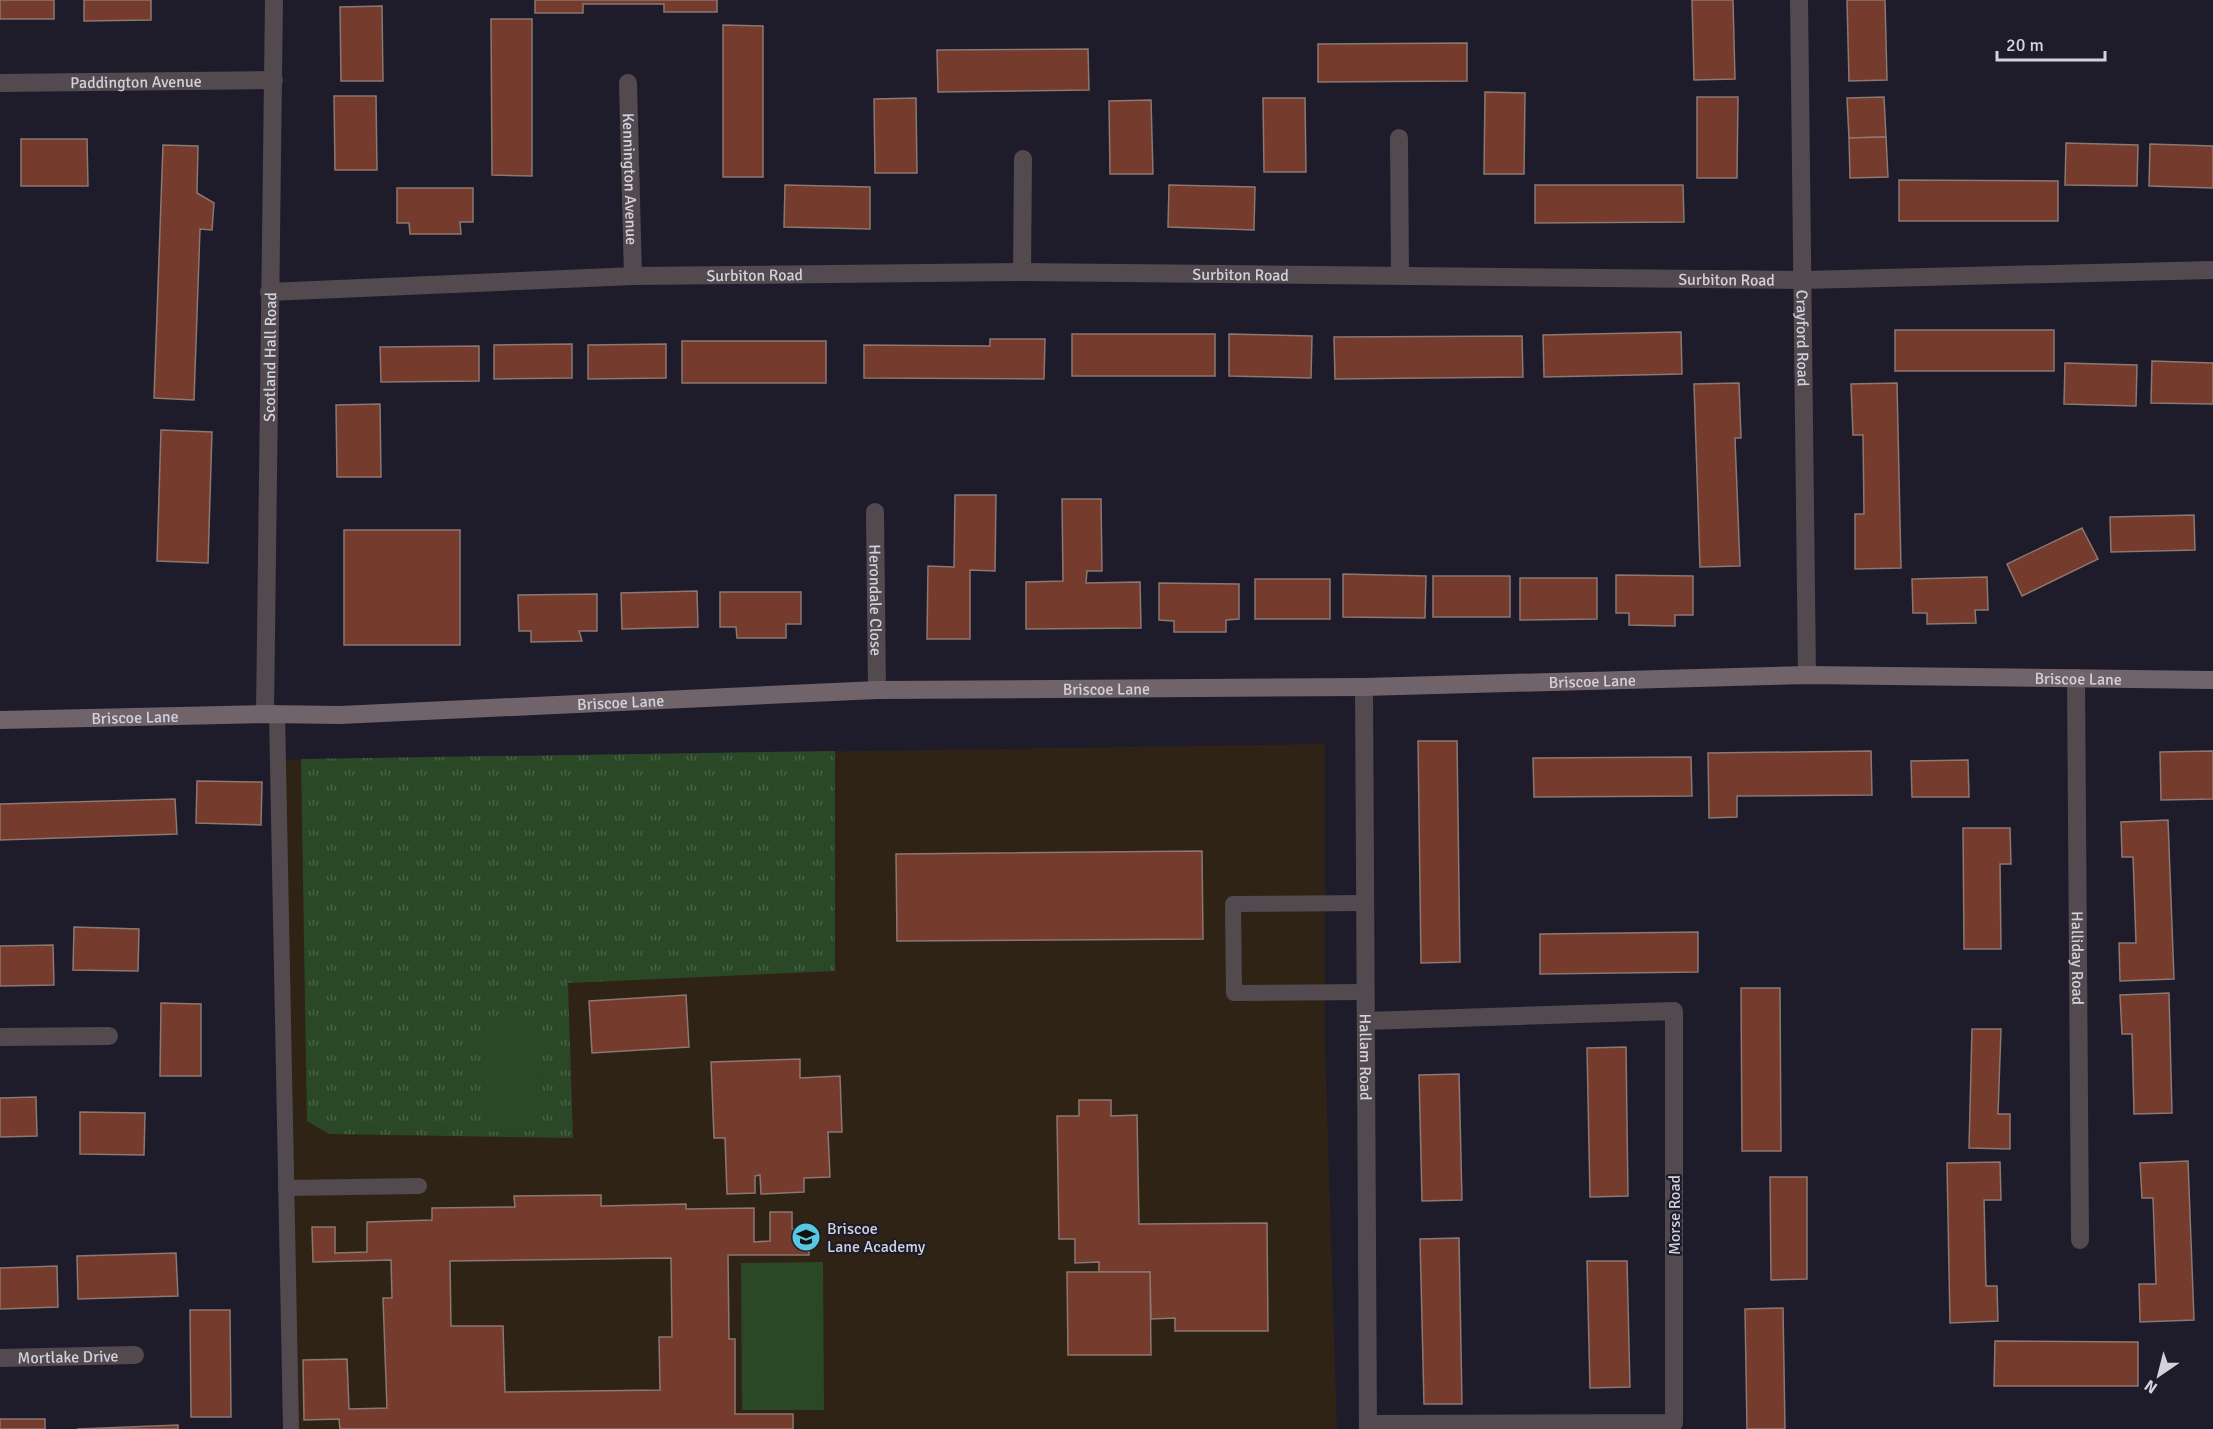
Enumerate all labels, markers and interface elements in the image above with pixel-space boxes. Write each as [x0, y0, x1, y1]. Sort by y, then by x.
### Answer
scale bar [1997, 24, 2105, 62]
text: 20 m [2006, 34, 2044, 56]
street label: Paddington Avenue [70, 72, 202, 93]
street label: Kennington Avenue [618, 113, 641, 245]
street label: Surbiton Road [706, 265, 803, 286]
street label: Surbiton Road [1192, 265, 1289, 286]
street label: Surbiton Road [1678, 270, 1775, 291]
street label: Crayford Road [1791, 290, 1813, 386]
street label: Scotland Hall Road [260, 292, 281, 422]
street label: Herondale Close [864, 544, 886, 656]
street label: Briscoe Lane [2034, 669, 2122, 690]
street label: Briscoe Lane [1548, 671, 1636, 693]
street label: Briscoe Lane [1063, 679, 1150, 700]
street label: Briscoe Lane [577, 691, 665, 715]
street label: Briscoe Lane [91, 707, 179, 729]
street label: Halliday Road [2067, 911, 2087, 1005]
street label: Hallam Road [1355, 1014, 1375, 1100]
street label: Morse Road [1665, 1175, 1685, 1255]
place label: Briscoe Lane Academy [827, 1219, 926, 1257]
school or university icon: Briscoe Lane Academy [790, 1221, 822, 1253]
north arrow [2129, 1345, 2189, 1405]
street label: Mortlake Drive [17, 1346, 119, 1369]
text: N [2141, 1375, 2161, 1398]

